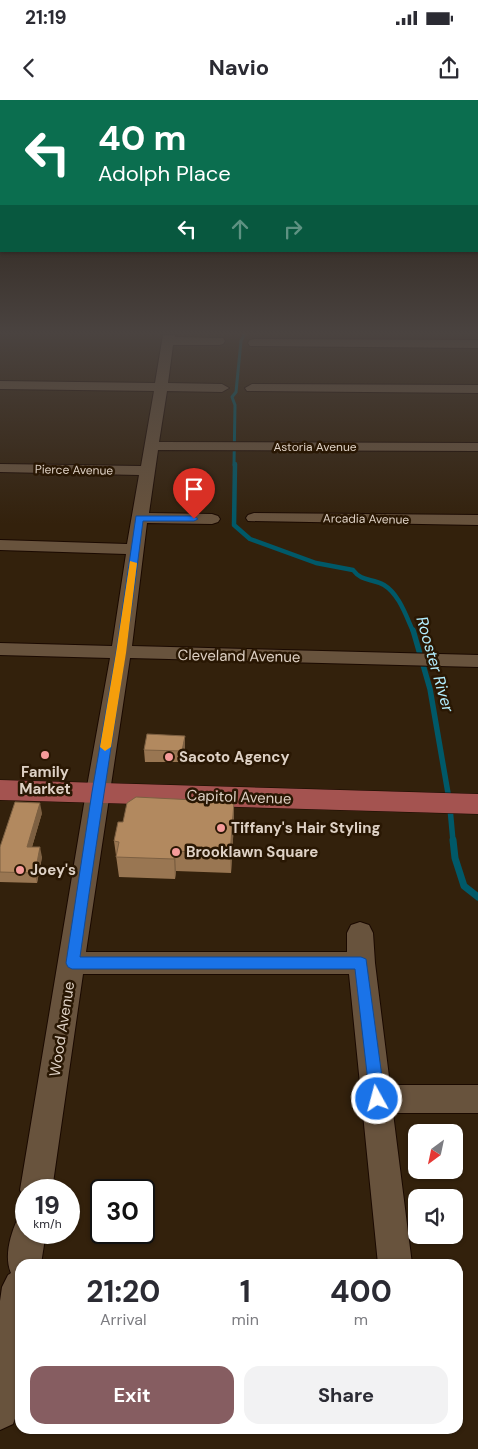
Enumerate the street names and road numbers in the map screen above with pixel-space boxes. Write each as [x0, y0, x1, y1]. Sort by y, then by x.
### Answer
street label: Astoria Avenue [273, 439, 357, 455]
street label: Pierce Avenue [35, 461, 114, 479]
street label: Arcadia Avenue [323, 510, 410, 528]
street label: Cleveland Avenue [177, 645, 301, 667]
street label: Capitol Avenue [186, 785, 292, 809]
street label: Wood Avenue [45, 980, 79, 1078]

